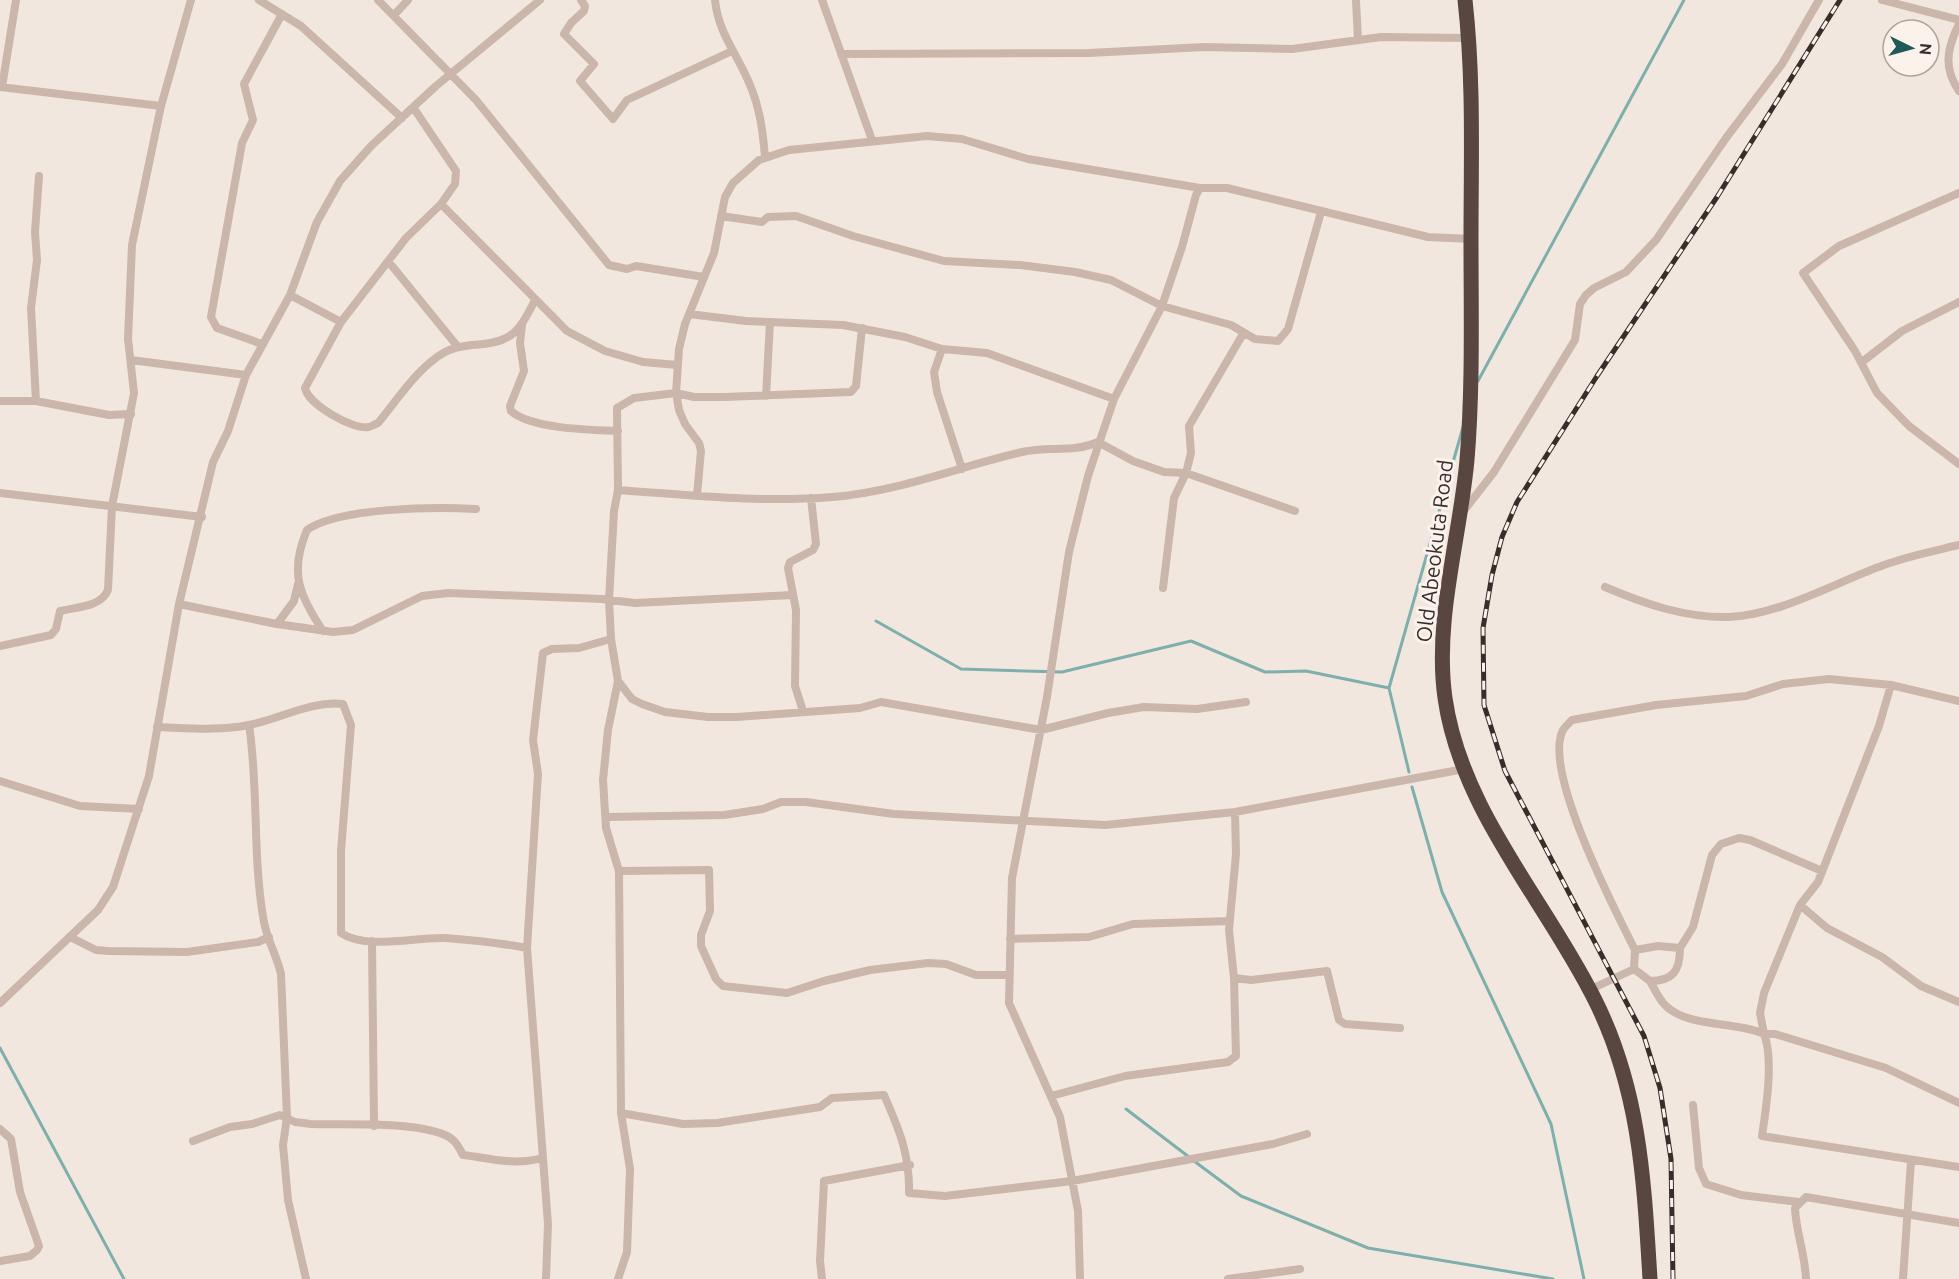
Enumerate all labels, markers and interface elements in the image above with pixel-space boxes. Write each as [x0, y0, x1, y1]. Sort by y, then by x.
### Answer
north arrow [1881, 18, 1941, 78]
text: N [1916, 43, 1935, 56]
street label: Old Abeokuta Road [1411, 458, 1457, 644]

